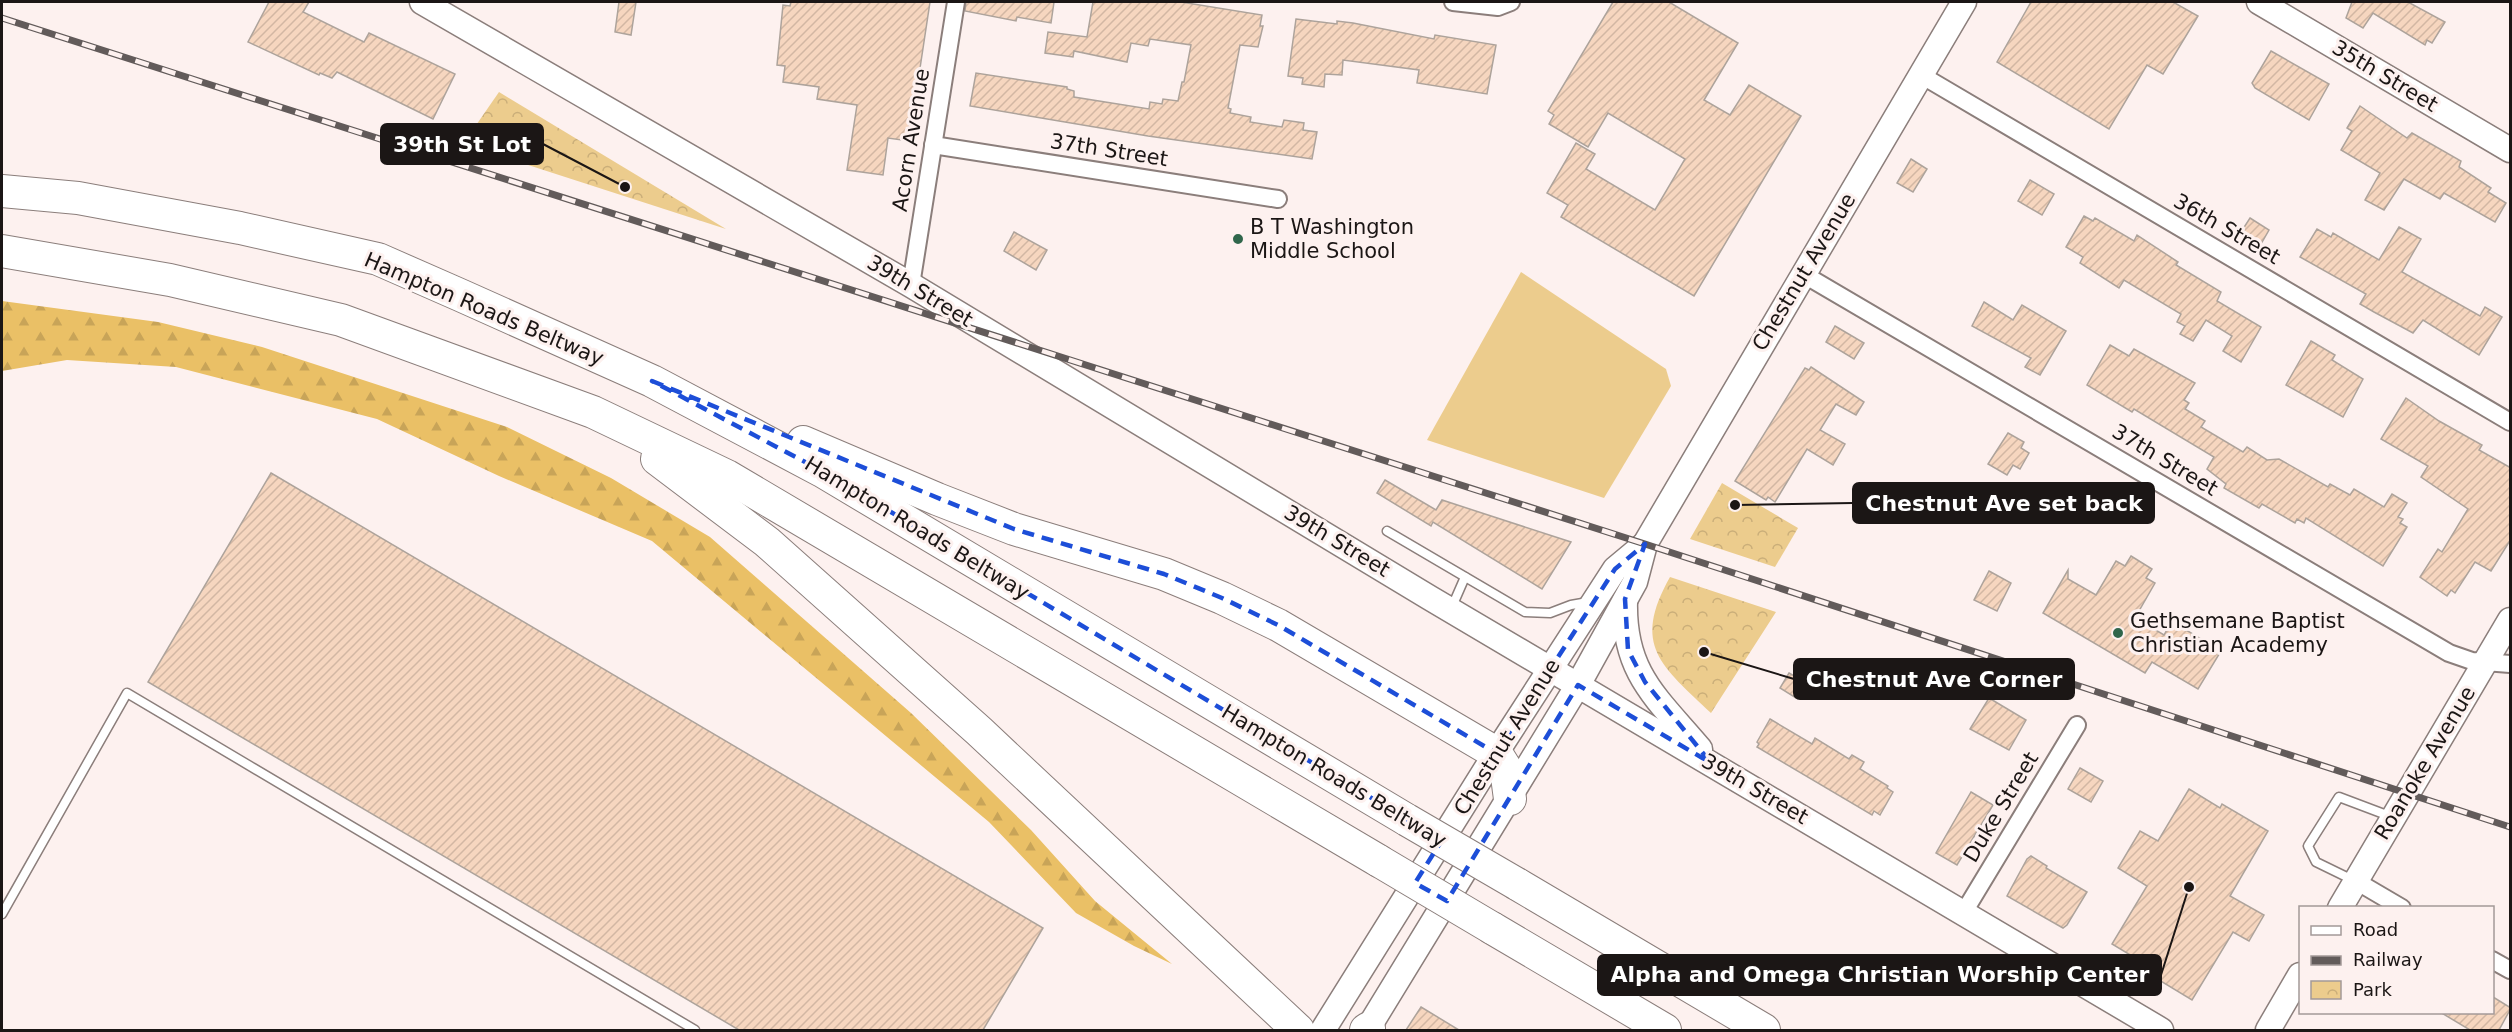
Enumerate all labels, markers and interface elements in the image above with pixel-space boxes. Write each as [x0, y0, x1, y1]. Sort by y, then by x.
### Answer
street label: 35th Street [2328, 35, 2442, 117]
street label: Acorn Avenue [888, 67, 934, 213]
callout: 39th St Lot [381, 124, 543, 164]
street label: 37th Street [1048, 129, 1170, 171]
text: 39th St Lot [393, 132, 532, 157]
street label: Chestnut Avenue [1747, 189, 1861, 355]
street label: 36th Street [2170, 189, 2284, 269]
place label: B T Washington Middle School [1250, 215, 1414, 263]
marker: B T Washington Middle School [1231, 232, 1245, 246]
street label: Hampton Roads Beltway [361, 248, 607, 370]
street label: 39th Street [863, 250, 977, 332]
street label: 37th Street [2108, 419, 2222, 501]
street label: Hampton Roads Beltway [800, 451, 1034, 605]
callout: Chestnut Ave set back [1853, 483, 2154, 523]
text: Chestnut Ave set back [1865, 491, 2144, 516]
street label: 39th Street [1280, 500, 1394, 582]
place label: Gethsemane Baptist Christian Academy [2130, 609, 2345, 657]
marker: Gethsemane Baptist Christian Academy [2111, 626, 2125, 640]
street label: Chestnut Avenue [1449, 654, 1565, 820]
callout: Chestnut Ave Corner [1794, 659, 2074, 699]
text: Chestnut Ave Corner [1806, 667, 2062, 692]
street label: Roanoke Avenue [2370, 682, 2480, 844]
street label: Hampton Roads Beltway [1217, 699, 1451, 853]
street label: Duke Street [1959, 748, 2043, 866]
street label: 39th Street [1698, 749, 1812, 829]
legend [2299, 906, 2494, 1014]
text: Road [2353, 919, 2398, 940]
text: Railway [2353, 949, 2423, 970]
callout: Alpha and Omega Christian Worship Center [1598, 955, 2161, 995]
text: Alpha and Omega Christian Worship Center [1611, 962, 2150, 987]
text: Park [2353, 979, 2392, 1000]

